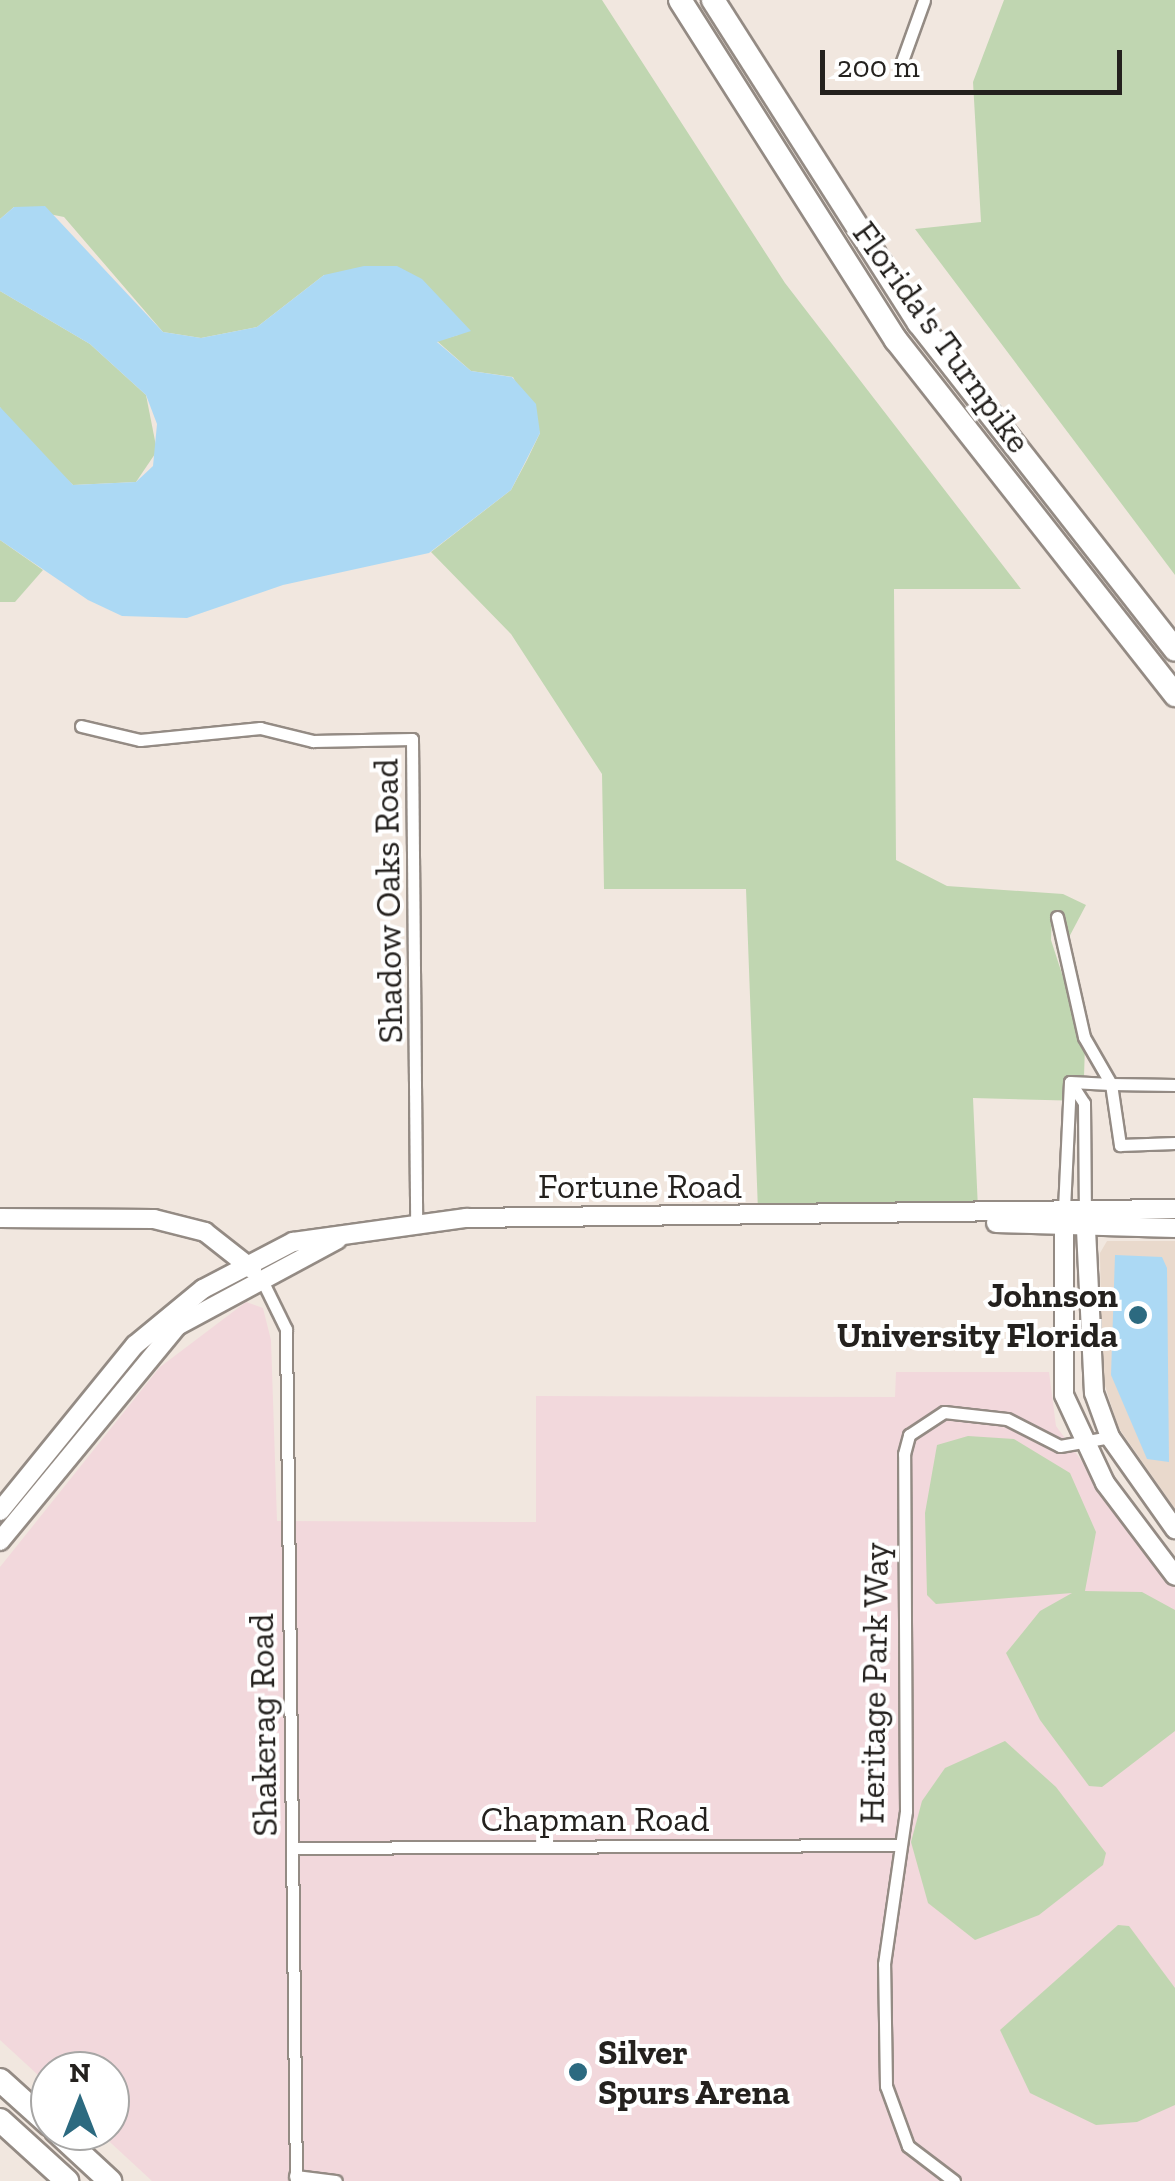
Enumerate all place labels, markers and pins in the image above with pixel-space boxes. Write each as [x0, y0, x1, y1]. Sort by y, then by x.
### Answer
place label: Johnson University Florida [836, 1274, 1118, 1356]
marker: Johnson University Florida [1127, 1304, 1149, 1326]
place label: Silver Spurs Arena [598, 2031, 791, 2113]
marker: Silver Spurs Arena [567, 2061, 589, 2083]

